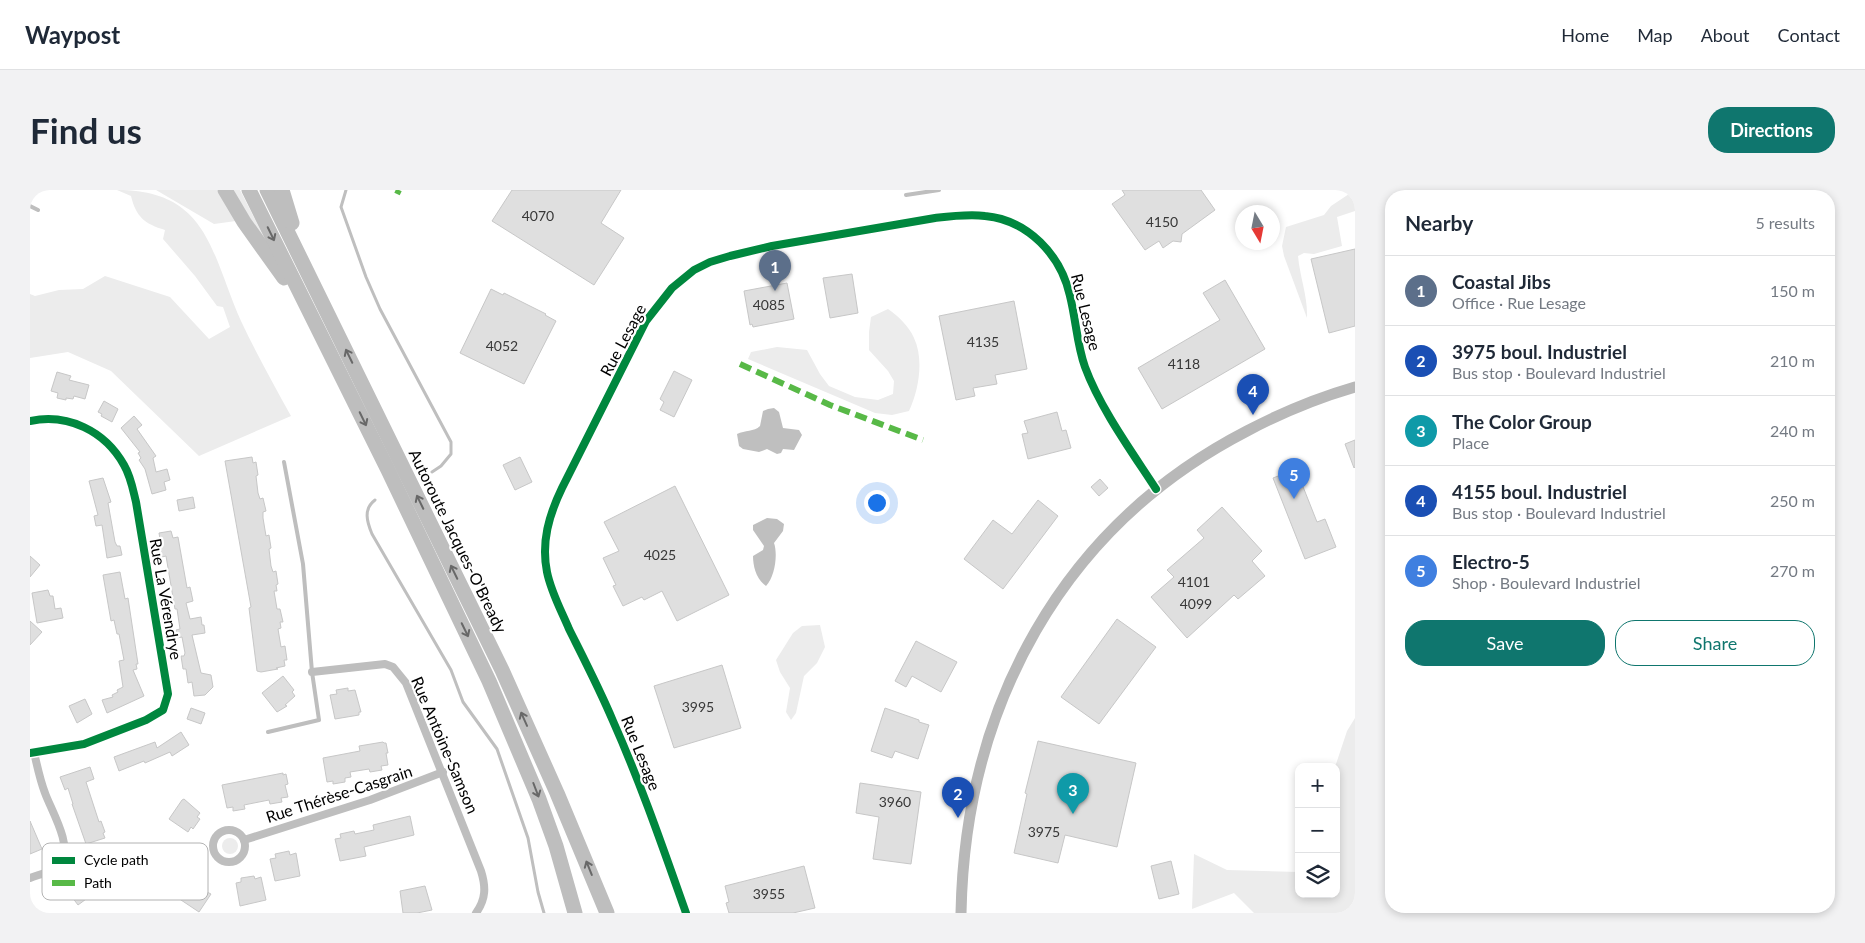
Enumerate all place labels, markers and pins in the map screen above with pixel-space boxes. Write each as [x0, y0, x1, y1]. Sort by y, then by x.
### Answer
pin: 1 [759, 250, 791, 291]
pin: 4 [1237, 374, 1269, 415]
pin: 5 [1278, 458, 1310, 499]
pin: 3 [1057, 773, 1089, 814]
pin: 2 [942, 777, 974, 818]

